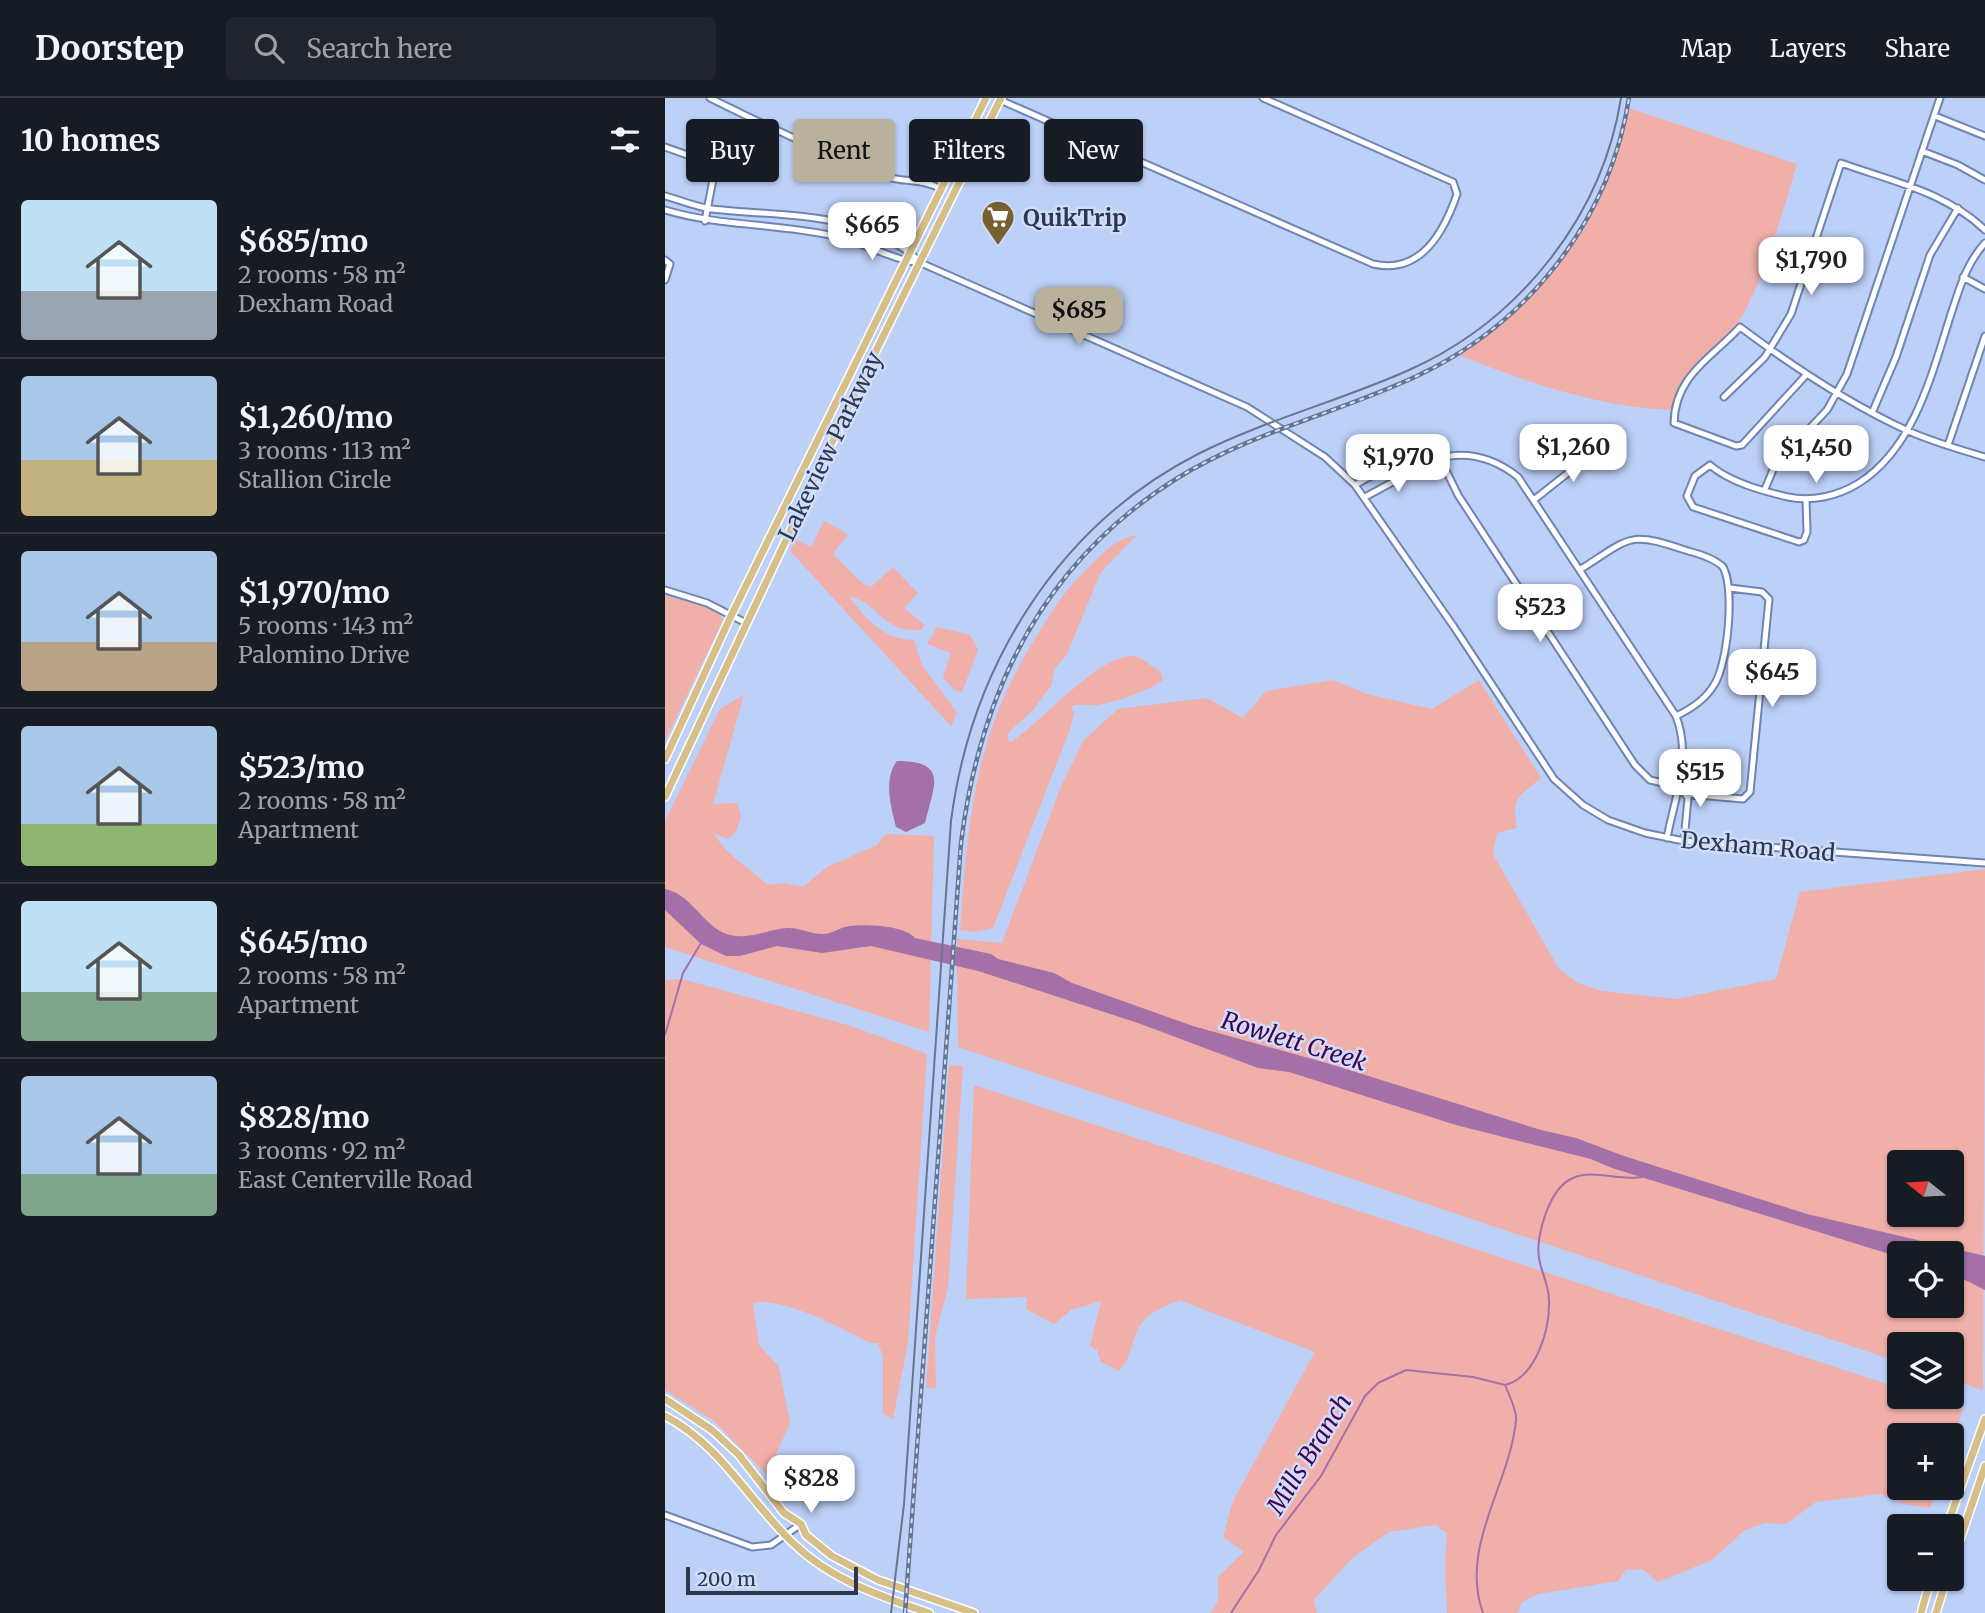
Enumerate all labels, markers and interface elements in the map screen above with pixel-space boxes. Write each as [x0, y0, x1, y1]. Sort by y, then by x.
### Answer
search box [226, 17, 716, 80]
text: Doorstep [35, 28, 184, 69]
icon: search [250, 29, 288, 67]
text: Search here [306, 32, 452, 65]
text: Map [1681, 33, 1732, 64]
text: Layers [1770, 33, 1846, 64]
text: Share [1884, 33, 1950, 64]
chip: Buy [686, 119, 779, 182]
chip: Rent [793, 119, 895, 182]
chip: Filters [909, 119, 1030, 182]
chip: New [1044, 119, 1143, 182]
text: 10 homes [21, 121, 161, 159]
icon: filters [606, 121, 644, 159]
supermarket icon: QuikTrip [979, 198, 1017, 247]
pin: $665 [831, 202, 913, 262]
place label: QuikTrip [1023, 203, 1127, 232]
text: $665 [844, 210, 900, 239]
text: $685/mo [238, 222, 368, 260]
icon: home [77, 228, 161, 312]
pin: $1,790 [1754, 238, 1868, 297]
text: $1,790 [1774, 245, 1848, 274]
text: 2 rooms · 58 m² [238, 260, 406, 289]
pin: $685 [1038, 288, 1120, 347]
text: Dexham Road [238, 289, 393, 318]
text: $685 [1051, 295, 1107, 324]
street label: Lakeview Parkway [772, 346, 889, 545]
text: $1,260/mo [238, 398, 393, 436]
icon: home [77, 404, 161, 488]
pin: $1,260 [1516, 424, 1630, 484]
pin: $1,450 [1759, 426, 1873, 485]
text: $1,260 [1536, 432, 1610, 461]
text: $1,450 [1780, 433, 1852, 462]
pin: $1,970 [1341, 434, 1455, 494]
text: 3 rooms · 113 m² [238, 436, 411, 465]
text: $1,970 [1362, 442, 1434, 471]
text: Stallion Circle [238, 465, 391, 494]
text: $1,970/mo [238, 573, 390, 611]
icon: home [77, 579, 161, 663]
pin: $523 [1499, 584, 1581, 644]
text: $523 [1514, 592, 1566, 621]
text: 5 rooms · 143 m² [238, 611, 413, 640]
text: Palomino Drive [238, 640, 409, 669]
pin: $645 [1731, 650, 1813, 709]
text: $645 [1744, 657, 1800, 686]
text: $523/mo [238, 748, 364, 786]
pin: $515 [1659, 750, 1741, 809]
icon: home [77, 754, 161, 838]
text: $515 [1675, 757, 1725, 786]
text: 2 rooms · 58 m² [238, 786, 406, 815]
text: Apartment [238, 815, 359, 844]
street label: Dexham Road [1680, 825, 1837, 867]
text: $645/mo [238, 923, 368, 961]
icon: home [77, 929, 161, 1013]
text: 2 rooms · 58 m² [238, 961, 406, 990]
text: Apartment [238, 990, 359, 1019]
water label: Rowlett Creek [1218, 1004, 1370, 1078]
text: $828/mo [238, 1098, 370, 1136]
icon: home [77, 1104, 161, 1188]
text: 3 rooms · 92 m² [238, 1136, 405, 1165]
north arrow [1887, 1150, 1963, 1227]
map controls [1887, 1150, 1964, 1591]
text: East Centerville Road [238, 1165, 473, 1194]
button: locate [1887, 1241, 1964, 1318]
button: layers [1887, 1332, 1964, 1409]
water label: Mills Branch [1259, 1388, 1358, 1521]
button: + [1887, 1423, 1964, 1500]
pin: $828 [770, 1456, 852, 1515]
text: $828 [783, 1463, 839, 1492]
button: − [1887, 1514, 1964, 1591]
scale bar [686, 1564, 857, 1596]
text: 200 m [697, 1567, 756, 1591]

